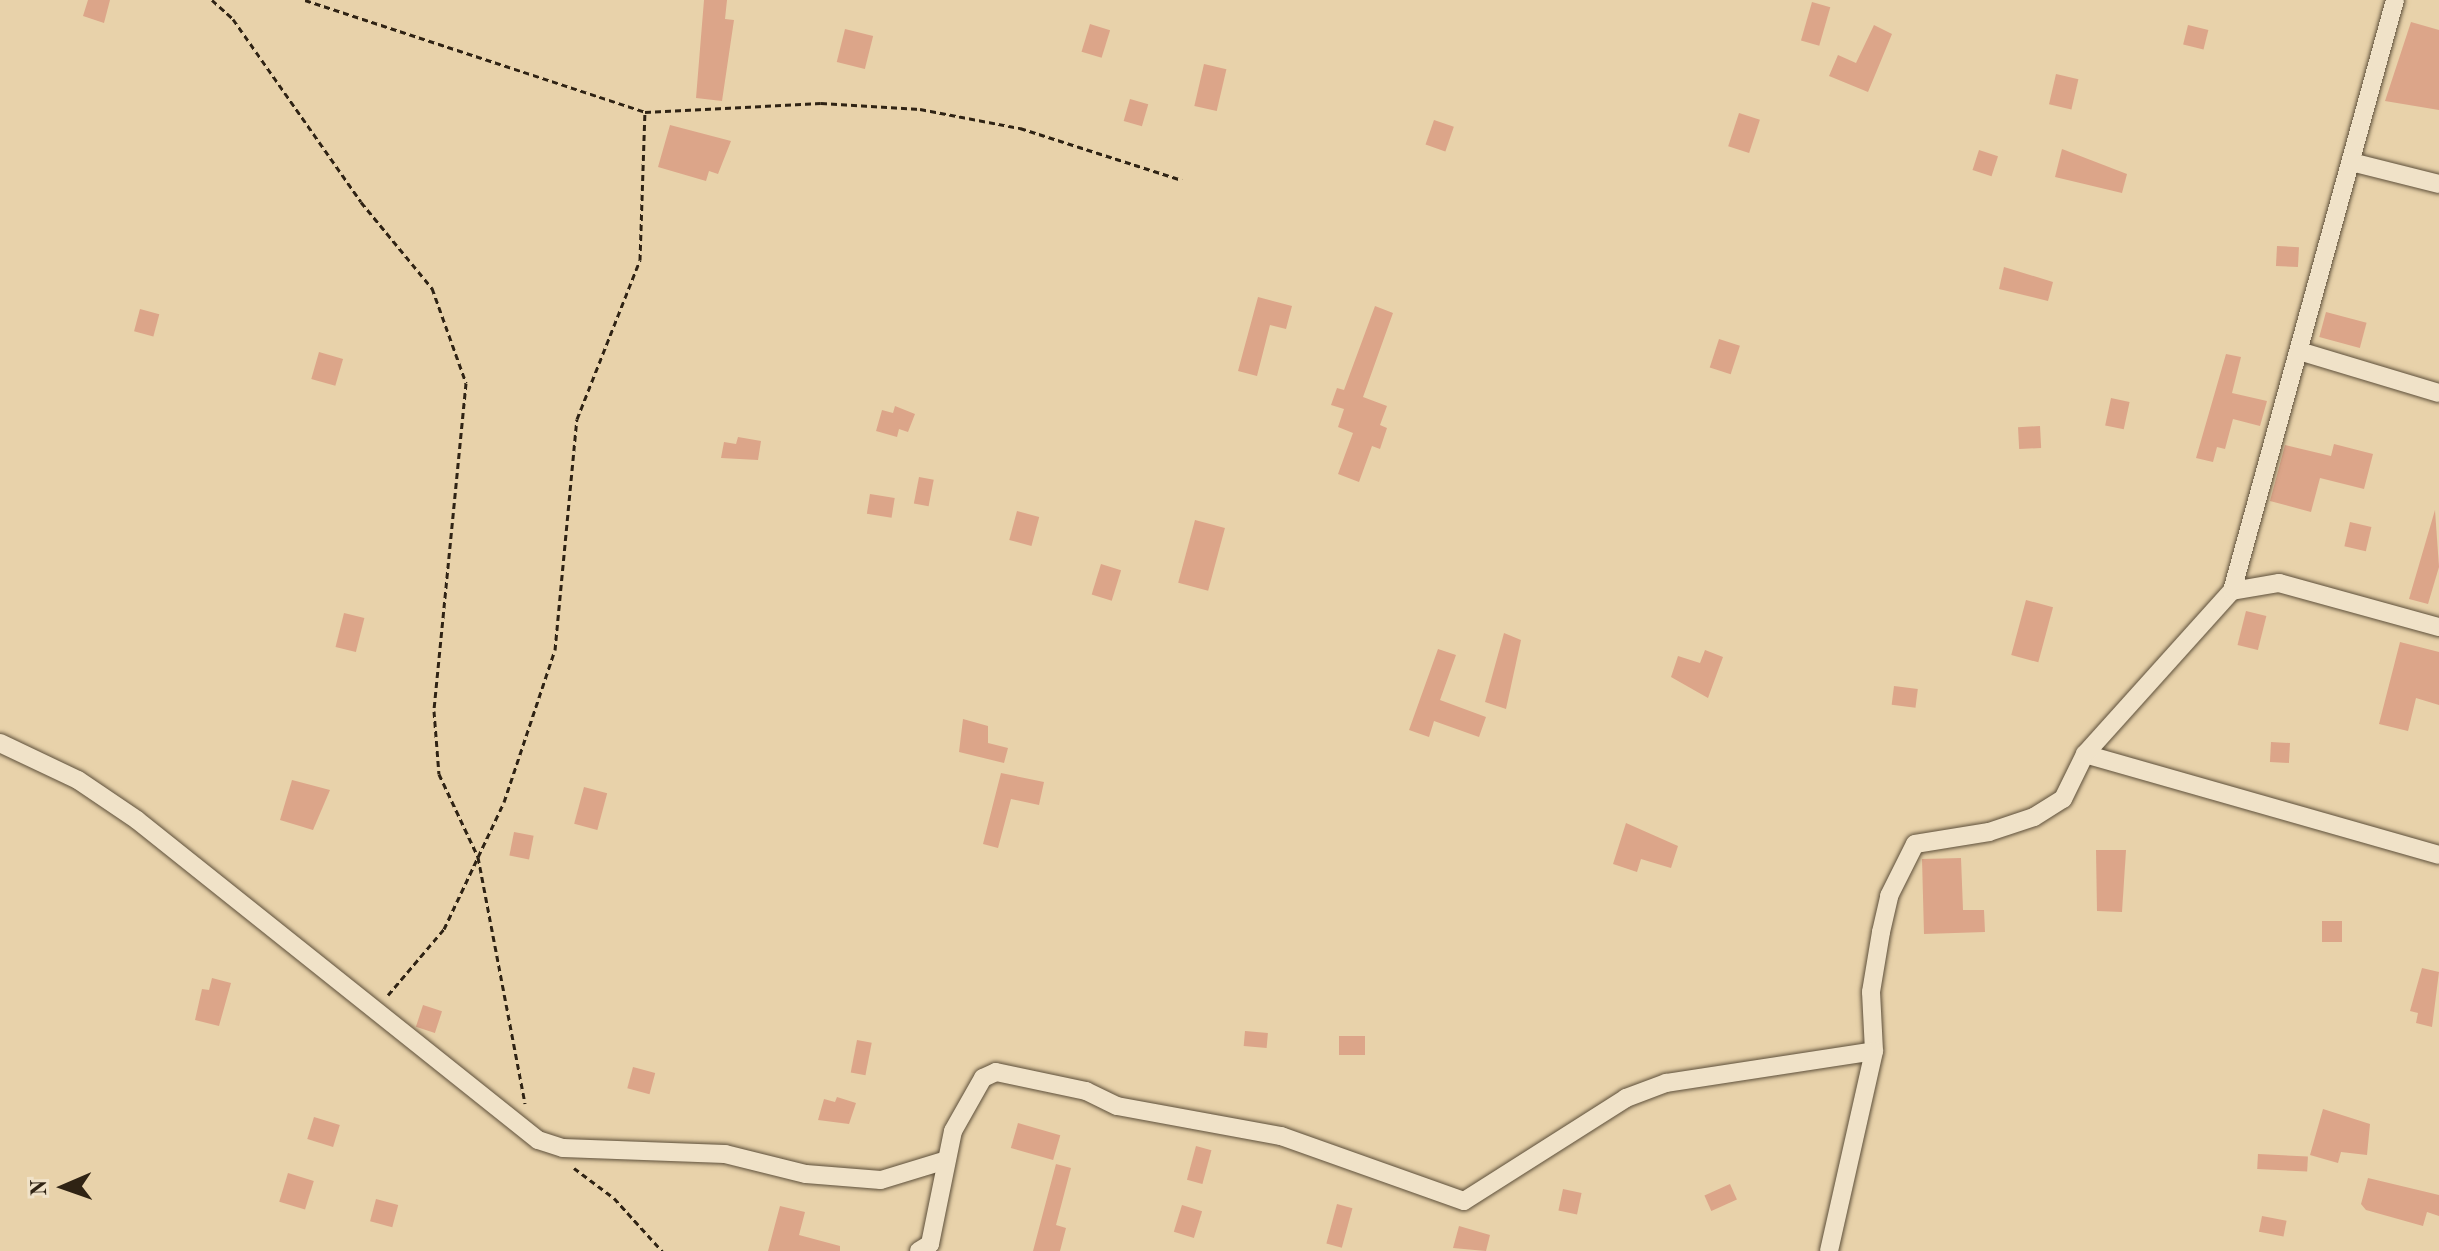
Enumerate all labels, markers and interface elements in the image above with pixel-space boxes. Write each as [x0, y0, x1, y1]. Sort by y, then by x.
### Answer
north arrow [24, 1147, 104, 1227]
text: N [29, 1179, 51, 1197]

